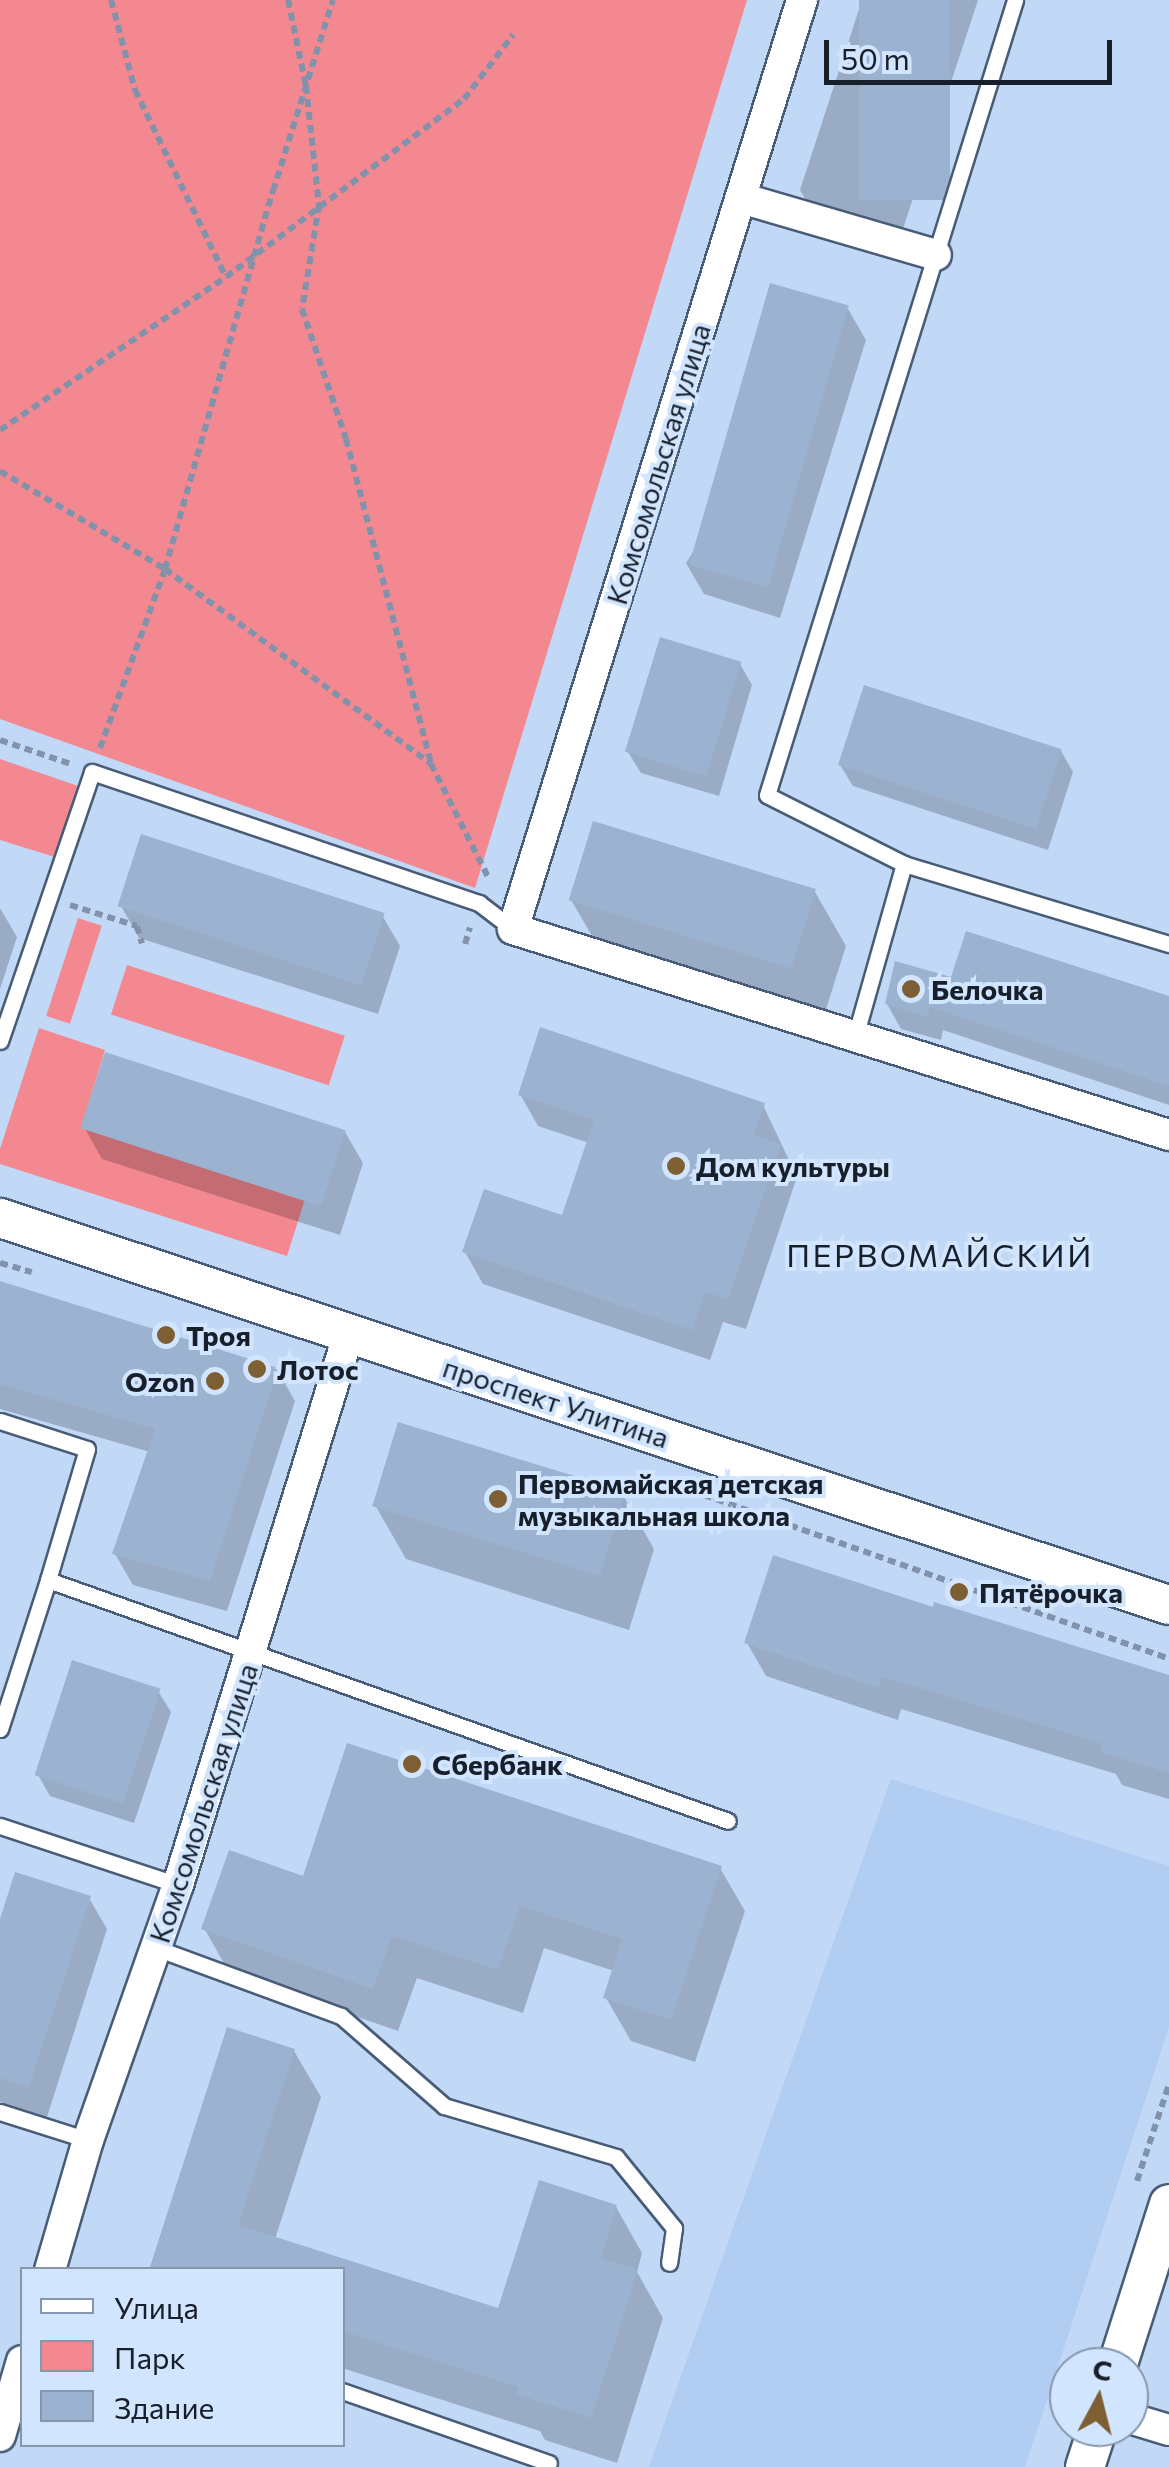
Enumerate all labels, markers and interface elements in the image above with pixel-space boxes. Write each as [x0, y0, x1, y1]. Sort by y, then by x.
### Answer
scale bar [829, 20, 1116, 82]
text: 50 m [841, 39, 910, 76]
street label: Комсомольская улица [599, 320, 717, 608]
place label: Белочка [931, 972, 1043, 1006]
marker: Белочка [900, 978, 922, 1000]
place label: Дом культуры [696, 1149, 890, 1183]
marker: Дом культуры [665, 1155, 687, 1177]
district label: ПЕРВОМАЙСКИЙ [786, 1235, 1094, 1273]
place label: Троя [186, 1318, 251, 1352]
marker: Троя [155, 1324, 177, 1346]
street label: проспект Улитина [439, 1350, 673, 1454]
place label: Лотос [277, 1352, 359, 1386]
marker: Лотос [246, 1358, 268, 1380]
place label: Ozon [125, 1364, 195, 1398]
marker: Ozon [204, 1370, 226, 1392]
place label: Первомайская детская музыкальная школа [518, 1466, 824, 1532]
marker: Первомайская детская музыкальная школа [487, 1488, 509, 1510]
place label: Пятёрочка [979, 1575, 1123, 1609]
marker: Пятёрочка [948, 1581, 970, 1603]
street label: Комсомольская улица [142, 1659, 264, 1947]
place label: Сбербанк [432, 1747, 563, 1781]
marker: Сбербанк [401, 1753, 423, 1775]
legend [20, 2267, 345, 2447]
text: Улица [114, 2288, 199, 2325]
text: Парк [114, 2338, 186, 2375]
north arrow [1049, 2347, 1149, 2447]
text: С [1091, 2351, 1114, 2387]
text: Здание [114, 2388, 214, 2425]

